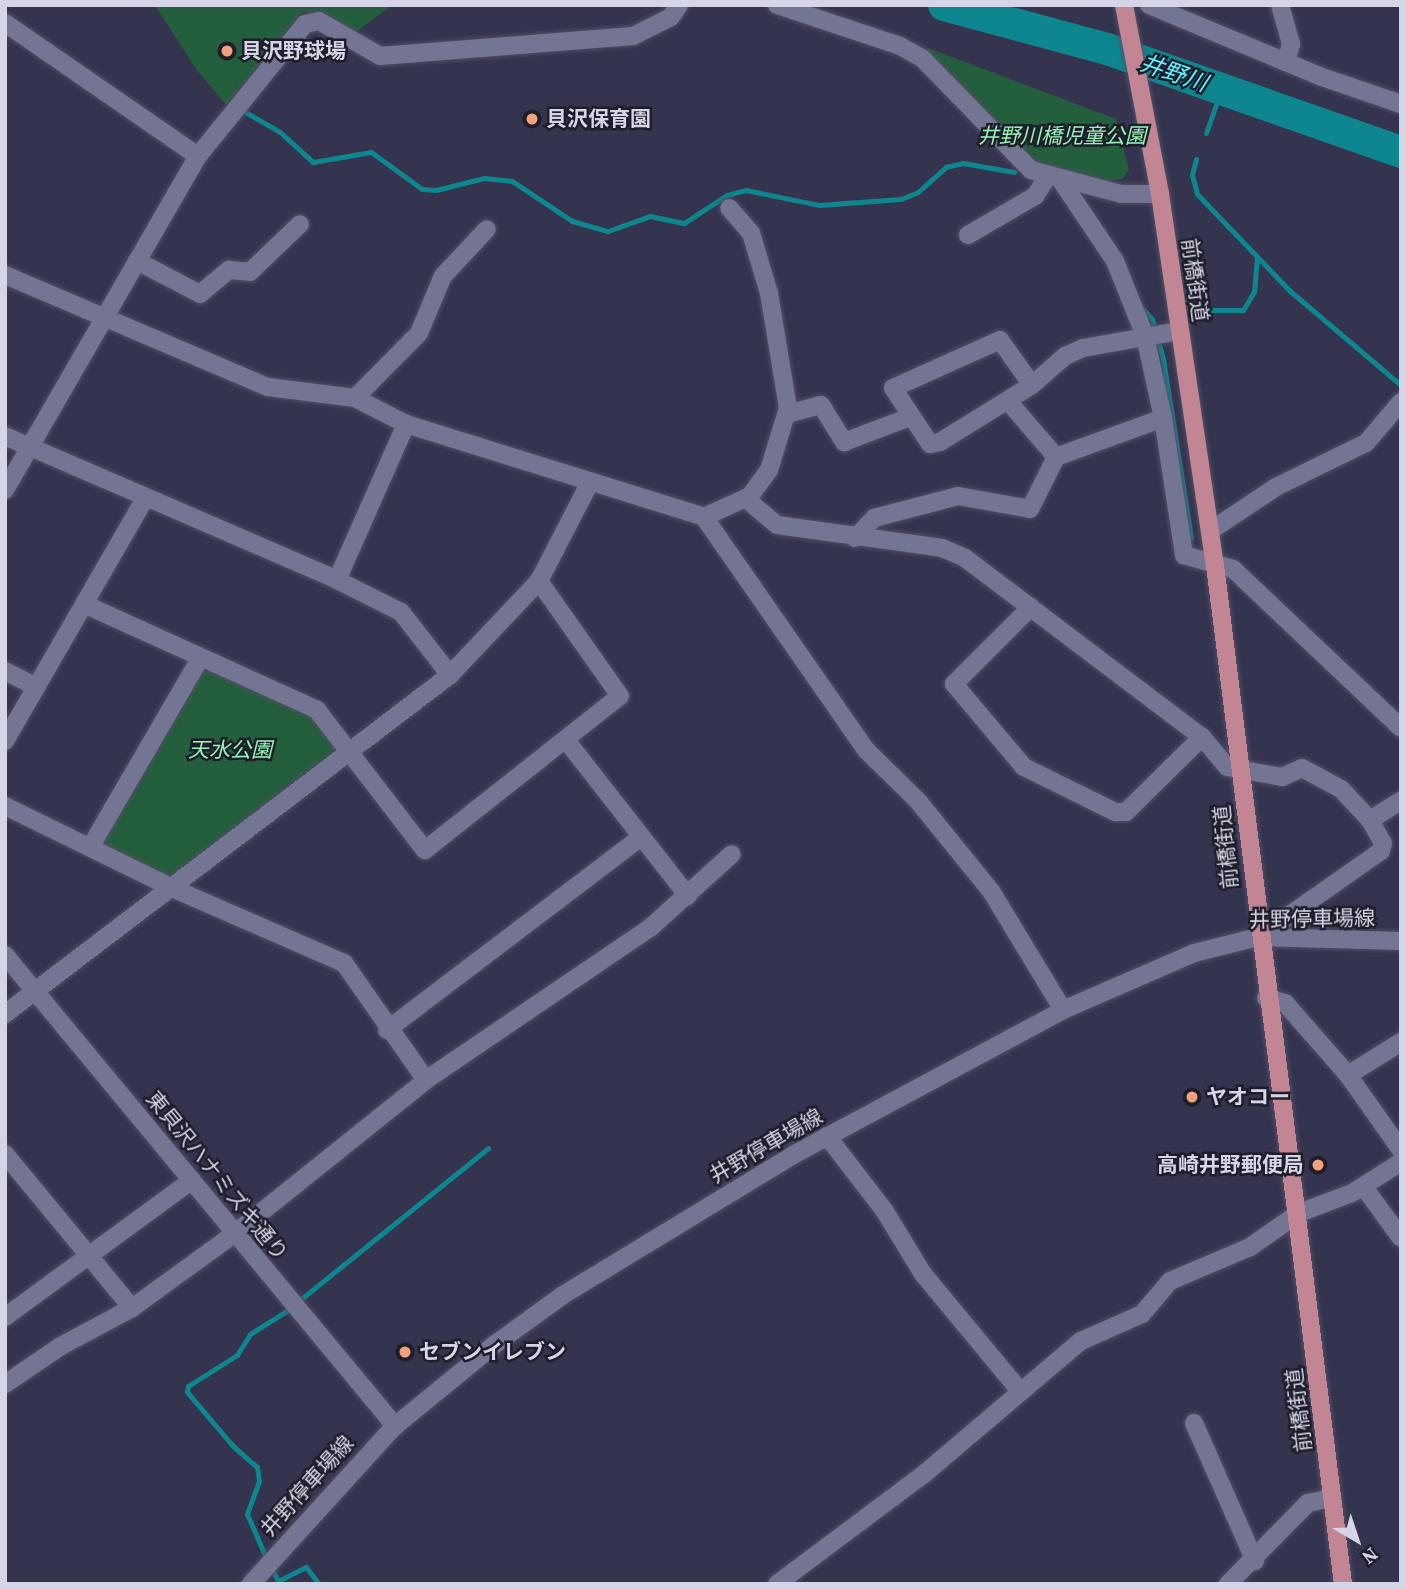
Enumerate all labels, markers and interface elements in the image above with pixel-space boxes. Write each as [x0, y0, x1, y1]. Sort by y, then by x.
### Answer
place label: 貝沢野球場 [241, 38, 346, 64]
marker: 貝沢野球場 [219, 43, 235, 59]
water label: 井野川 [1137, 49, 1211, 97]
place label: 貝沢保育園 [546, 106, 651, 132]
marker: 貝沢保育園 [524, 111, 540, 127]
park label: 井野川橋児童公園 [978, 123, 1146, 149]
street label: 前橋街道 [1177, 237, 1213, 323]
park label: 天水公園 [188, 737, 272, 763]
street label: 前橋街道 [1209, 804, 1243, 890]
street label: 井野停車場線 [1249, 905, 1375, 933]
place label: ヤオコー [1206, 1084, 1290, 1110]
street label: 東貝沢ハナミズキ通り [141, 1086, 293, 1266]
marker: ヤオコー [1184, 1089, 1200, 1105]
street label: 井野停車場線 [705, 1104, 827, 1188]
place label: 高崎井野郵便局 [1157, 1152, 1304, 1178]
marker: 高崎井野郵便局 [1310, 1157, 1326, 1173]
place label: セブンイレブン [419, 1339, 566, 1365]
marker: セブンイレブン [397, 1344, 413, 1360]
street label: 前橋街道 [1281, 1367, 1317, 1453]
street label: 井野停車場線 [255, 1431, 359, 1541]
north arrow [1322, 1505, 1392, 1575]
text: N [1357, 1542, 1384, 1571]

